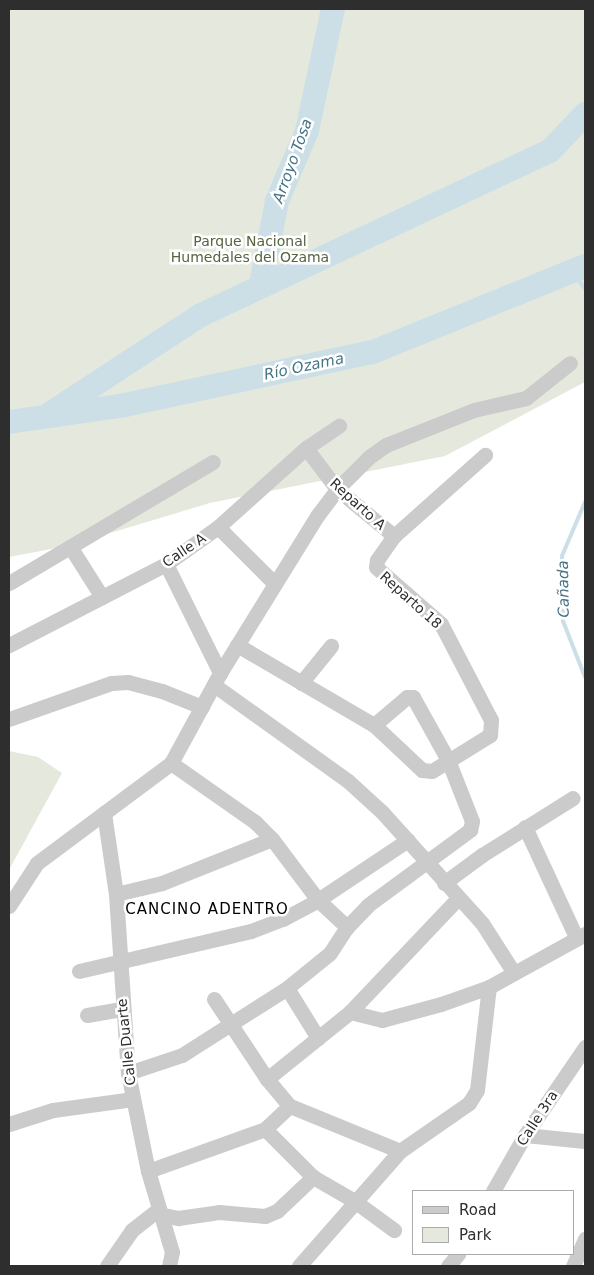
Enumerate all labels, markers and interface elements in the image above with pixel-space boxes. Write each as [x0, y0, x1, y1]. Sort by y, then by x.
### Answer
water label: Arroyo Tosa [269, 117, 317, 205]
park label: Parque Nacional Humedales del Ozama [171, 233, 329, 266]
water label: Río Ozama [262, 350, 346, 384]
street label: Reparto A [327, 475, 389, 533]
street label: Calle A [159, 529, 209, 571]
water label: Cañada [555, 560, 573, 618]
street label: Reparto 18 [377, 568, 445, 632]
district label: CANCINO ADENTRO [123, 901, 291, 919]
street label: Calle Duarte [113, 998, 139, 1086]
street label: Calle 3ra [513, 1087, 561, 1149]
legend [412, 1190, 574, 1255]
text: Road [459, 1201, 497, 1219]
text: Park [459, 1226, 491, 1244]

